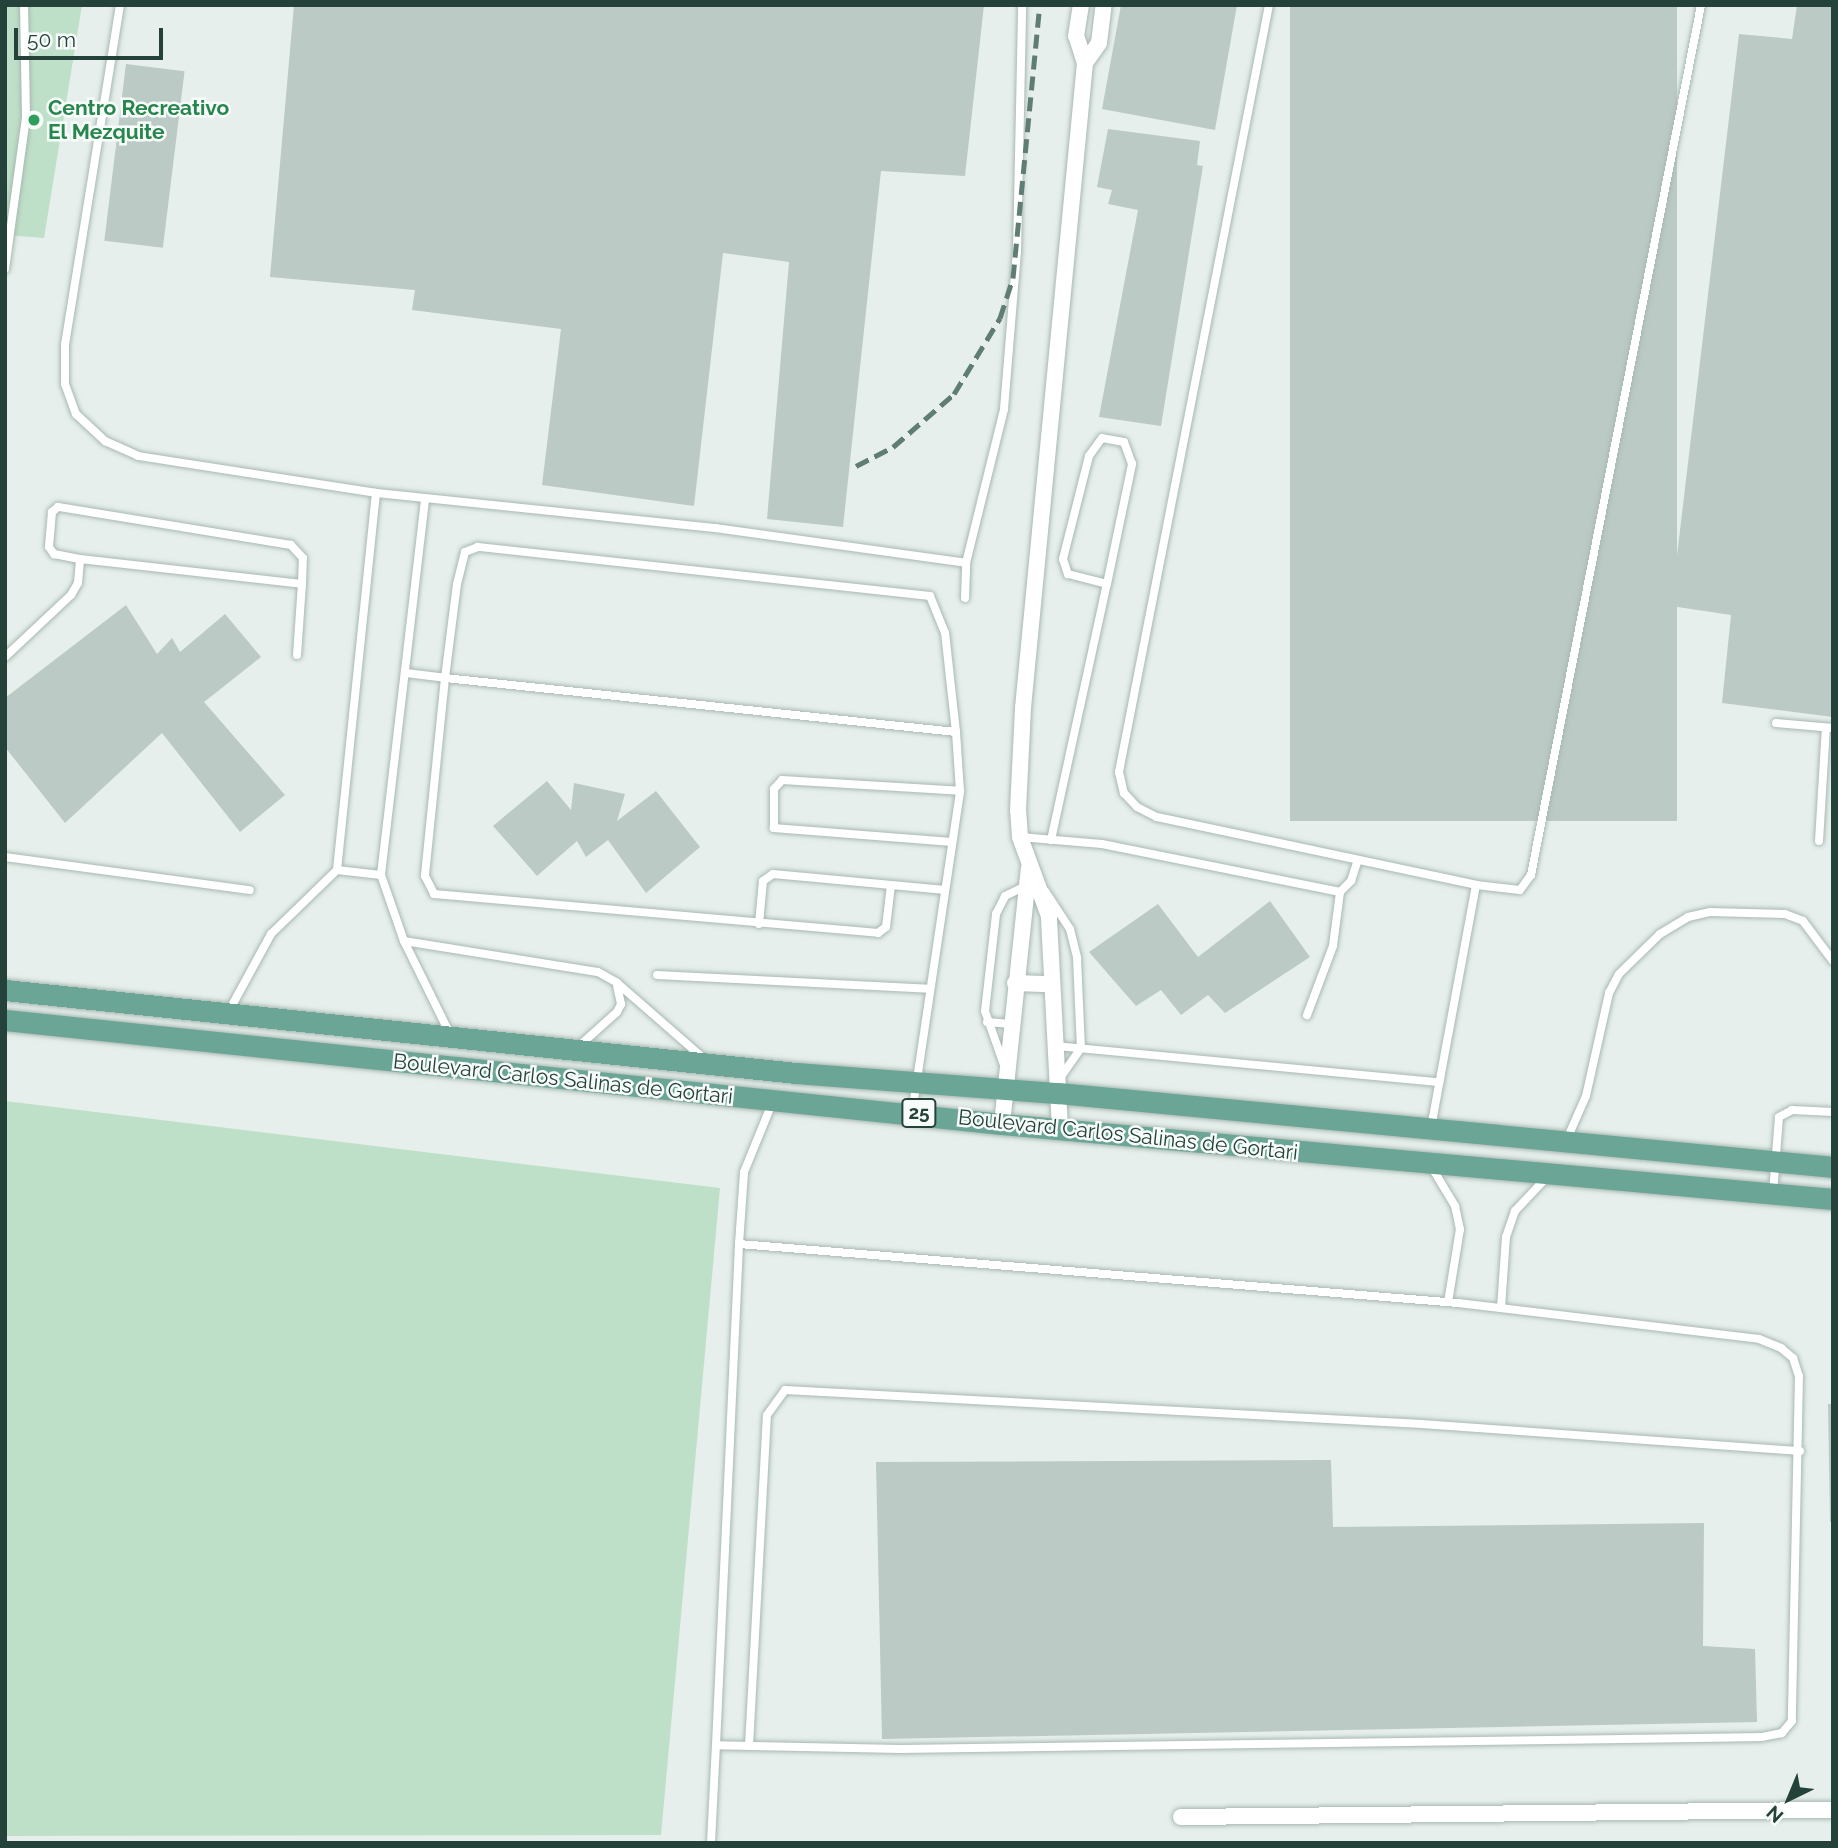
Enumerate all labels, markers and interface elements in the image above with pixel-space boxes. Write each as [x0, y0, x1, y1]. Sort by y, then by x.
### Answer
scale bar [18, 14, 166, 58]
text: 50 m [27, 27, 76, 52]
place label: Centro Recreativo El Mezquite [48, 95, 229, 145]
marker: Centro Recreativo El Mezquite [26, 112, 42, 128]
street label: Boulevard Carlos Salinas de Gortari [392, 1049, 734, 1109]
road number: 25 [900, 1098, 938, 1128]
street label: Boulevard Carlos Salinas de Gortari [957, 1105, 1299, 1165]
north arrow [1754, 1764, 1824, 1834]
text: N [1762, 1801, 1787, 1827]

